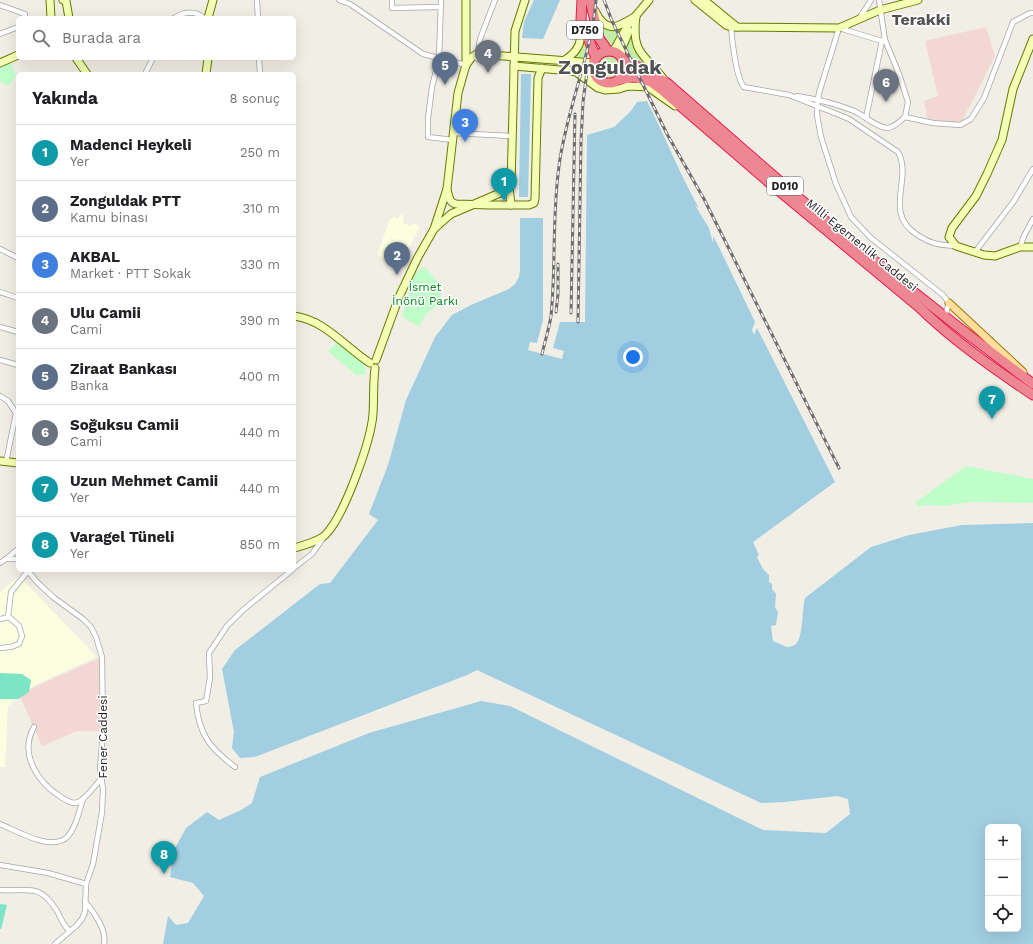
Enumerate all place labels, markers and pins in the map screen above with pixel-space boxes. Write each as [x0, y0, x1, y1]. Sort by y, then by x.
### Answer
pin: 4 [475, 40, 501, 73]
pin: 5 [432, 52, 458, 85]
pin: 6 [873, 69, 899, 102]
pin: 3 [452, 109, 478, 142]
pin: 1 [491, 168, 517, 201]
pin: 2 [384, 242, 410, 275]
pin: 7 [979, 386, 1005, 419]
pin: 8 [151, 841, 177, 874]

